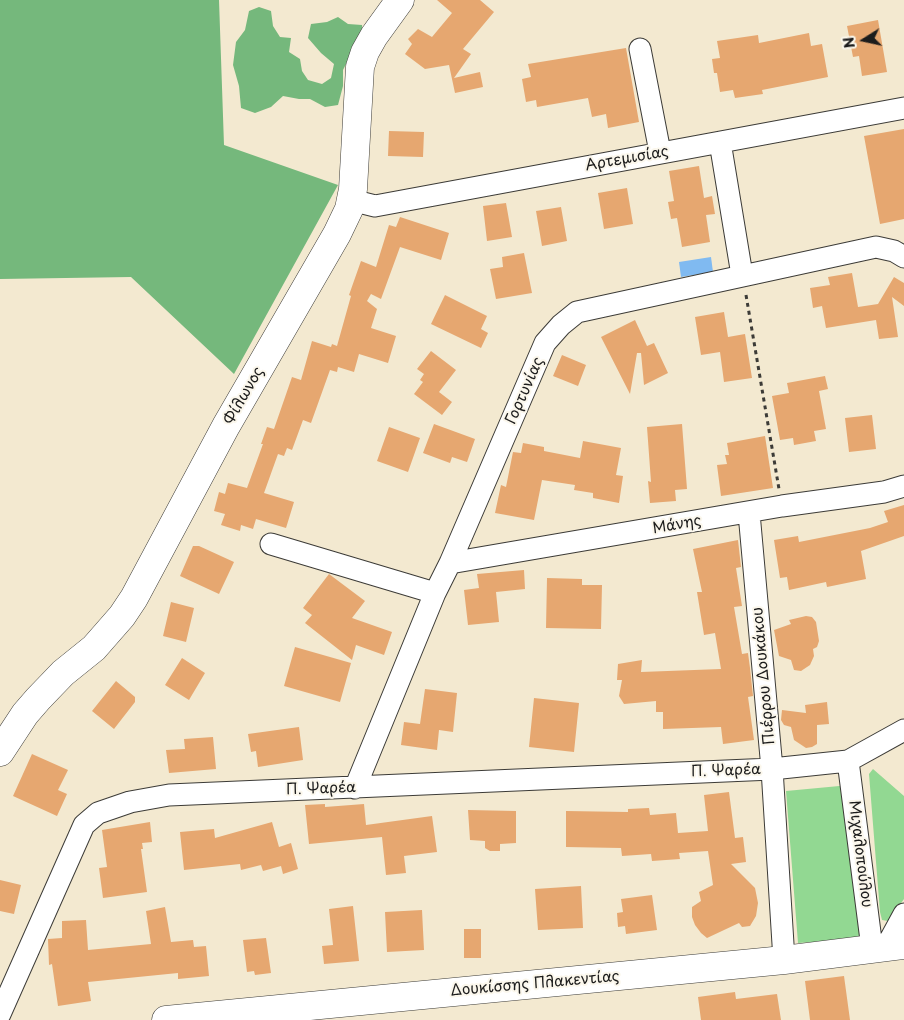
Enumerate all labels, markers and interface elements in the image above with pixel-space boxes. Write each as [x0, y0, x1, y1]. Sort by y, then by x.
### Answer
north arrow [839, 15, 889, 65]
text: N [837, 35, 860, 50]
street label: Αρτεμισίας [584, 143, 670, 175]
street label: Γορτυνίας [502, 355, 548, 427]
street label: Φίλωνος [220, 364, 268, 428]
street label: Μάνης [651, 512, 703, 538]
street label: Πιέρρου Δουκάκου [749, 606, 779, 746]
street label: Π. Ψαρέα [691, 761, 761, 781]
street label: Π. Ψαρέα [286, 779, 356, 799]
street label: Μιχαλοπούλου [844, 799, 876, 909]
street label: Δουκίσσης Πλακεντίας [450, 968, 620, 1000]

